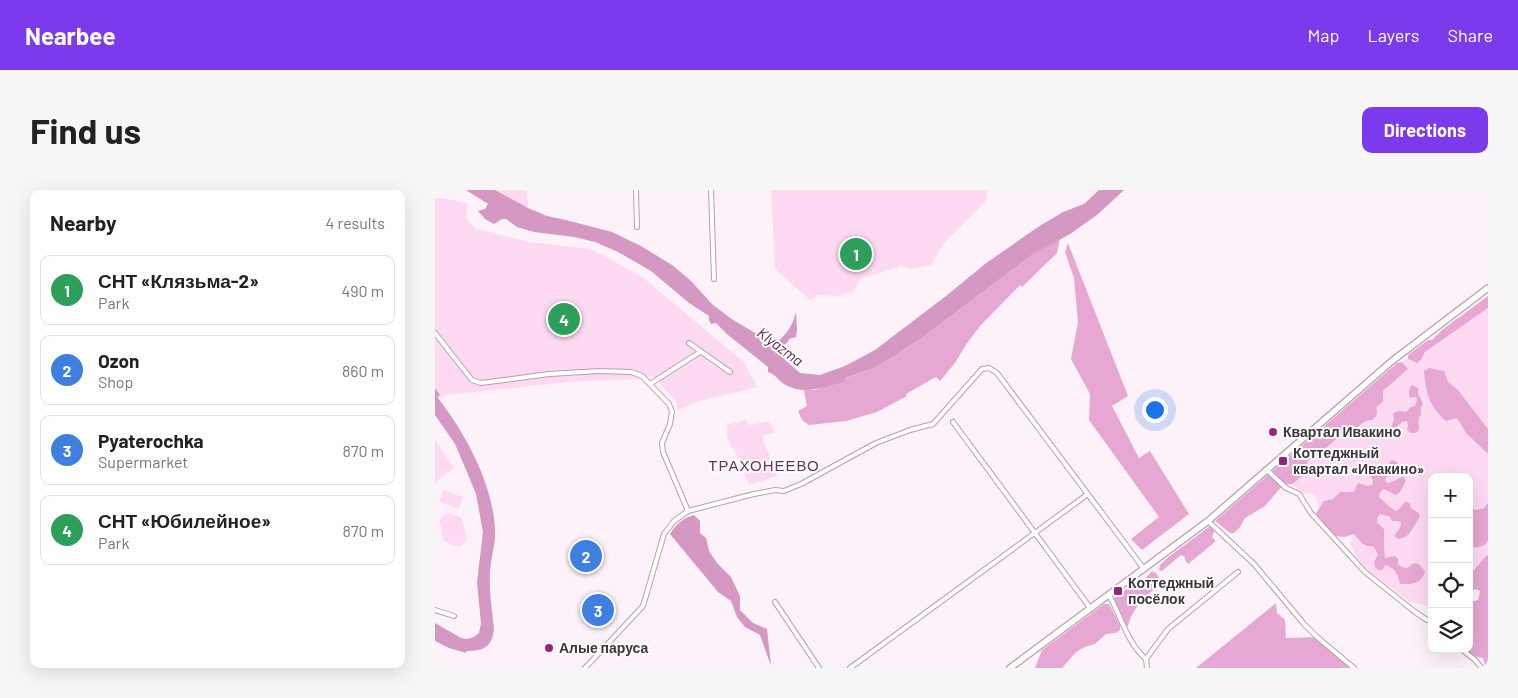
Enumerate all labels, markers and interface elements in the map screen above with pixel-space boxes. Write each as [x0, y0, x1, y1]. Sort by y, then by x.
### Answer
text: Nearbee [25, 21, 116, 50]
text: Map [1307, 24, 1339, 46]
text: Layers [1367, 24, 1420, 46]
text: Share [1448, 24, 1493, 46]
button: Directions [1362, 107, 1488, 153]
text: Find us [30, 109, 141, 151]
text: Nearby [50, 210, 116, 235]
text: 4 results [325, 213, 385, 232]
pin: 1 [840, 235, 872, 273]
text: СНТ «Клязьма-2» [98, 269, 259, 292]
text: 1 [64, 281, 70, 300]
text: 490 m [341, 281, 384, 300]
text: Park [98, 293, 129, 312]
pin: 4 [548, 300, 580, 338]
water label: Klyazma [754, 323, 807, 369]
text: Ozon [98, 349, 140, 372]
text: 2 [63, 361, 71, 380]
text: 860 m [342, 361, 384, 380]
text: Shop [98, 372, 133, 391]
your location [1142, 397, 1168, 423]
place label: Квартал Ивакино [1283, 423, 1401, 440]
marker: Квартал Ивакино [1267, 426, 1279, 438]
text: Pyaterochka [98, 429, 204, 452]
text: 3 [63, 441, 71, 460]
text: 870 m [343, 441, 384, 460]
place label: Коттеджный квартал «Ивакино» [1293, 444, 1424, 477]
text: Supermarket [98, 452, 188, 471]
marker: Коттеджный квартал «Ивакино» [1277, 455, 1289, 467]
district label: ТРАХОНЕЕВО [708, 456, 820, 474]
map controls [1428, 473, 1473, 653]
button: + [1428, 473, 1473, 518]
text: СНТ «Юбилейное» [98, 509, 271, 532]
button: − [1428, 518, 1473, 563]
text: 4 [62, 521, 72, 540]
text: 870 m [343, 521, 384, 540]
text: Park [98, 533, 129, 552]
pin: 2 [570, 537, 602, 575]
button: locate [1428, 563, 1473, 608]
place label: Коттеджный посёлок [1128, 574, 1214, 607]
marker: Коттеджный посёлок [1112, 585, 1124, 597]
pin: 3 [582, 591, 614, 629]
button: layers [1428, 608, 1473, 653]
place label: Алые паруса [559, 639, 649, 656]
marker: Алые паруса [543, 642, 555, 654]

